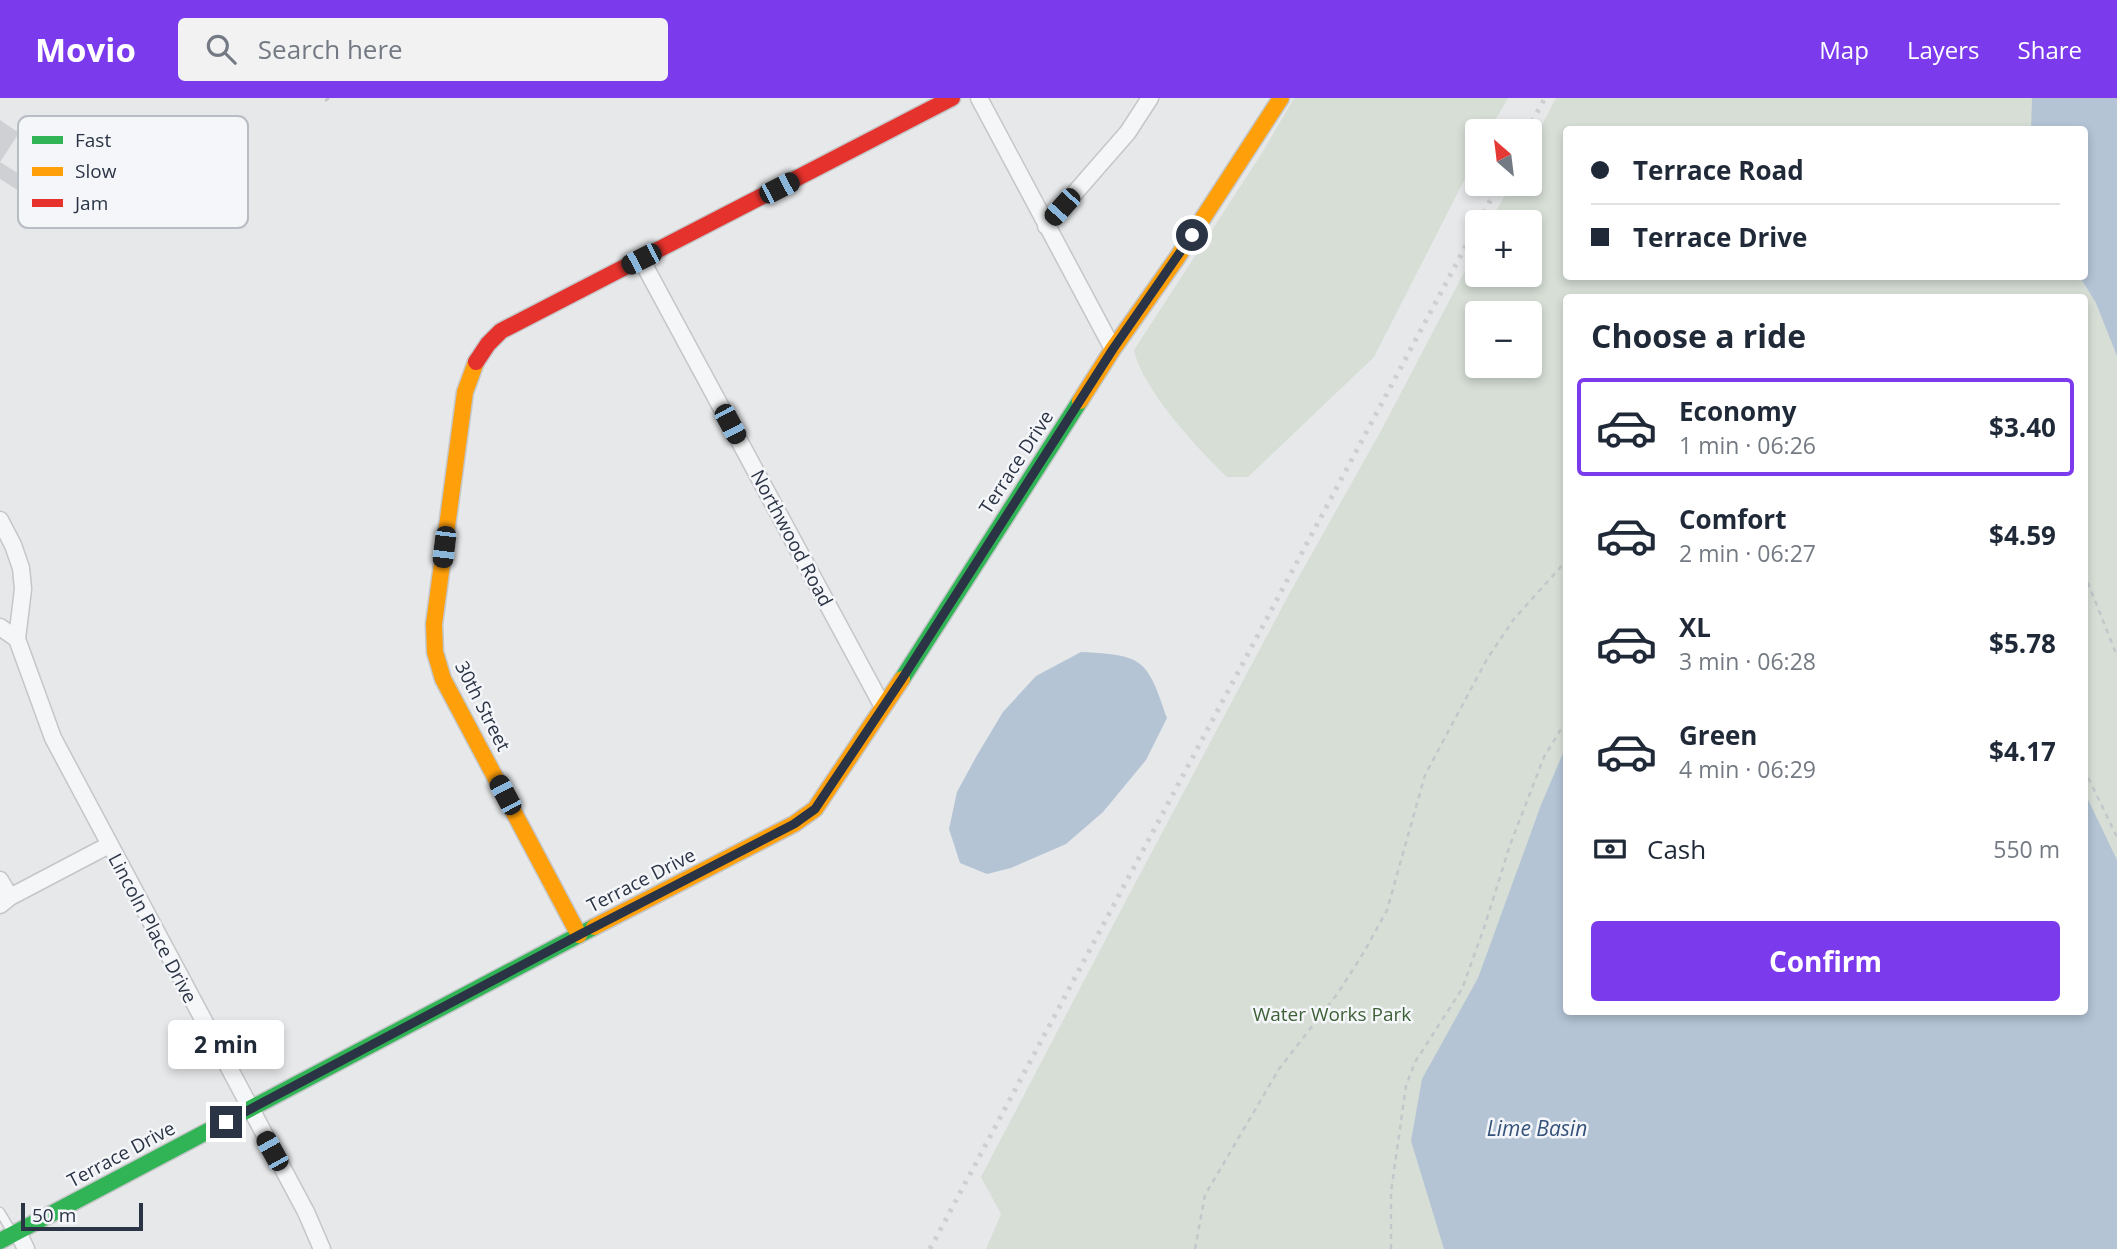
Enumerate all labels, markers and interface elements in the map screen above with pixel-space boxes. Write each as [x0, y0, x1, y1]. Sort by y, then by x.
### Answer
search box [178, 18, 668, 81]
text: Movio [35, 27, 136, 72]
icon: search [202, 30, 240, 68]
text: Search here [258, 31, 403, 67]
text: Map [1819, 33, 1869, 66]
text: Layers [1907, 33, 1980, 66]
text: Share [2018, 33, 2082, 66]
legend [18, 116, 248, 228]
north arrow [1465, 119, 1542, 196]
map controls [1465, 119, 1542, 378]
text: Fast [75, 127, 111, 153]
text: Terrace Road [1633, 152, 1804, 188]
text: Slow [75, 158, 117, 184]
car [756, 169, 803, 207]
car [1041, 184, 1084, 230]
text: Jam [73, 190, 108, 216]
button: + [1465, 210, 1542, 287]
route start [1176, 219, 1208, 251]
text: Terrace Drive [1633, 219, 1807, 255]
car [618, 240, 665, 278]
button: − [1465, 301, 1542, 378]
text: Choose a ride [1591, 314, 1806, 357]
text: Economy [1679, 393, 1797, 429]
icon: car [1595, 396, 1658, 459]
car [711, 401, 750, 447]
street label: Terrace Drive [973, 405, 1059, 519]
text: $3.40 [1989, 409, 2056, 445]
text: 1 min · 06:26 [1679, 429, 1816, 461]
street label: Northwood Road [745, 465, 839, 611]
text: Comfort [1679, 501, 1786, 537]
icon: car [1595, 504, 1658, 567]
text: $4.59 [1989, 517, 2056, 553]
car [432, 525, 457, 569]
text: 2 min · 06:27 [1679, 537, 1816, 569]
text: XL [1679, 609, 1711, 645]
icon: car [1595, 612, 1658, 675]
text: $5.78 [1989, 625, 2056, 661]
text: 3 min · 06:28 [1679, 645, 1816, 677]
street label: 30th Street [449, 656, 517, 756]
text: Green [1679, 717, 1757, 753]
icon: car [1595, 720, 1658, 783]
text: $4.17 [1989, 733, 2056, 769]
text: 4 min · 06:29 [1679, 753, 1816, 785]
car [486, 772, 525, 818]
icon: cash [1591, 830, 1629, 868]
text: Cash [1647, 831, 1706, 867]
text: 550 m [1993, 833, 2060, 865]
street label: Terrace Drive [582, 842, 700, 918]
street label: Lincoln Place Drive [102, 848, 204, 1008]
button: Confirm [1591, 921, 2060, 1001]
park label: Water Works Park [1253, 1001, 1411, 1027]
callout: 2 min [168, 1020, 284, 1070]
text: 2 min [194, 1028, 258, 1060]
route end [210, 1106, 242, 1138]
water label: Lime Basin [1487, 1114, 1587, 1142]
street label: Terrace Drive [63, 1115, 179, 1193]
car [253, 1128, 292, 1174]
scale bar [21, 1200, 144, 1232]
text: 50 m [32, 1202, 76, 1228]

